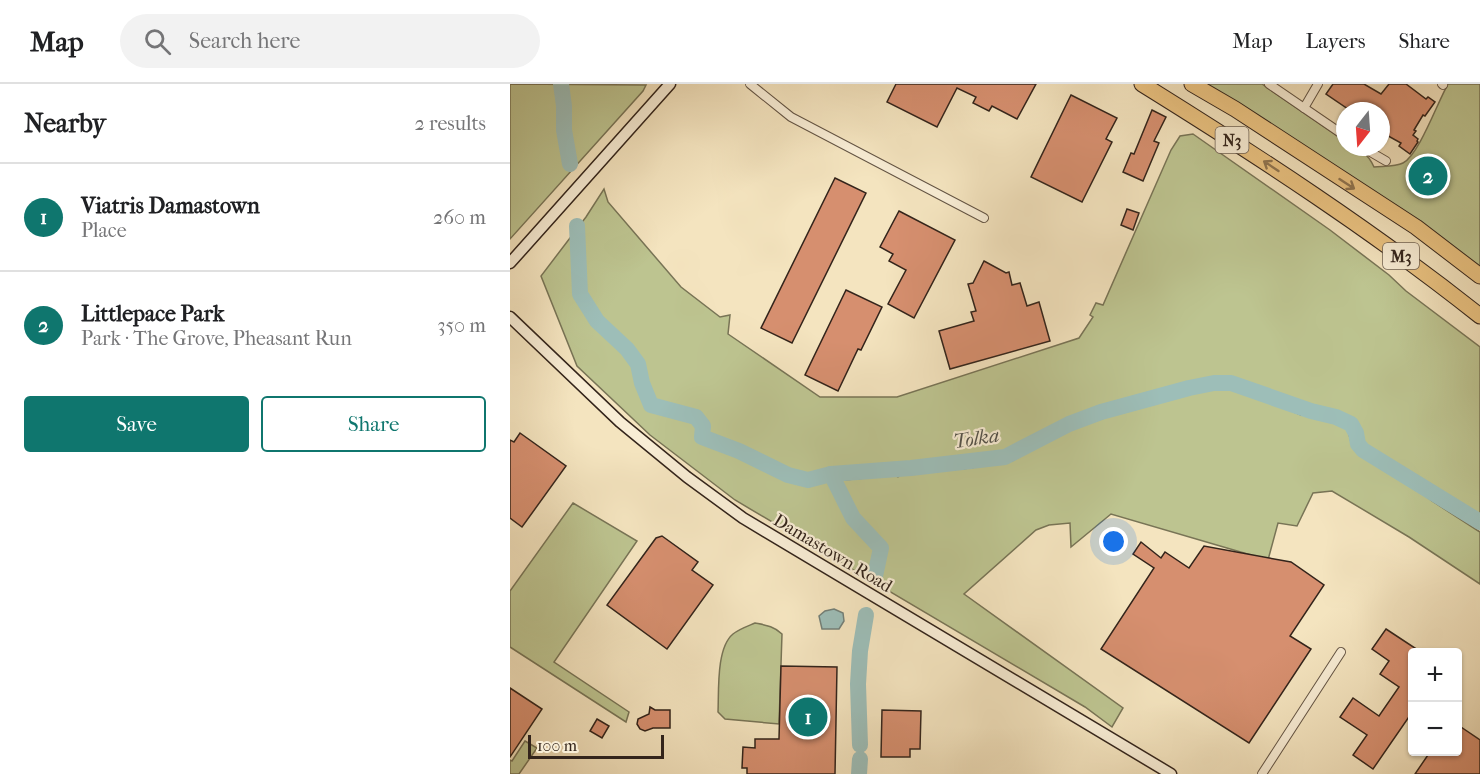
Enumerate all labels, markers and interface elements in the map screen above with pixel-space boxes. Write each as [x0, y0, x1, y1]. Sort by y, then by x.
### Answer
search box [120, 14, 540, 68]
text: Map [30, 25, 84, 58]
icon: search [141, 25, 174, 58]
text: Search here [189, 28, 300, 54]
text: Map [1232, 29, 1273, 53]
text: Layers [1306, 29, 1365, 53]
text: Share [1398, 29, 1450, 53]
north arrow [1336, 102, 1390, 156]
text: Nearby [24, 108, 106, 139]
text: 2 results [415, 112, 486, 135]
road number: N3 [1216, 127, 1248, 153]
pin: 2 [1408, 154, 1448, 199]
one-way arrow [1264, 160, 1280, 172]
one-way arrow [1339, 177, 1356, 190]
text: Viatris Damastown [81, 193, 260, 219]
text: 1 [40, 206, 47, 229]
text: 260 m [433, 206, 486, 229]
text: Place [81, 219, 127, 242]
road number: M3 [1383, 243, 1419, 269]
text: Littlepace Park [81, 301, 224, 327]
text: 2 [38, 314, 49, 337]
text: 350 m [437, 314, 486, 337]
text: Park · The Grove, Pheasant Run [81, 327, 352, 350]
button: Save [24, 396, 249, 452]
button: Share [261, 396, 486, 452]
water label: Tolka [951, 423, 1001, 453]
street label: Damastown Road [769, 510, 896, 597]
your location [1099, 527, 1128, 556]
map controls [1408, 648, 1462, 756]
button: + [1408, 648, 1462, 702]
pin: 1 [788, 694, 828, 740]
button: − [1408, 702, 1462, 756]
scale bar [528, 732, 664, 760]
text: 100 m [537, 736, 577, 755]

